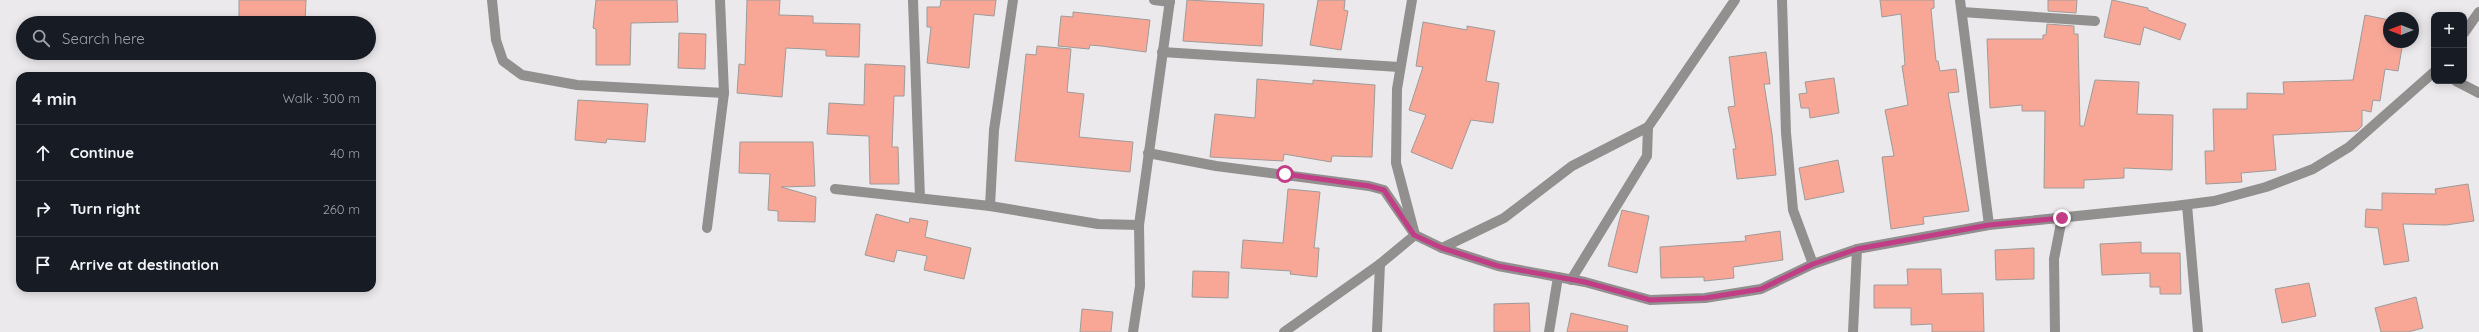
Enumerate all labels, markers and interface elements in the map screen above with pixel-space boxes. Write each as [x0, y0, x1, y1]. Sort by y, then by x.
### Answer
north arrow [2383, 12, 2419, 48]
map controls [2431, 12, 2467, 84]
button: + [2431, 12, 2467, 48]
search box [16, 16, 376, 60]
icon: search [30, 27, 52, 49]
text: Search here [62, 29, 145, 48]
button: − [2431, 48, 2467, 84]
text: 4 min [32, 88, 77, 109]
text: Walk · 300 m [282, 90, 360, 106]
icon: ahead [32, 142, 54, 164]
text: Continue [70, 143, 134, 162]
text: 40 m [330, 145, 360, 161]
route start [1276, 165, 1294, 183]
icon: right [32, 198, 54, 220]
text: Turn right [70, 199, 141, 218]
text: 260 m [323, 201, 360, 217]
route end [2053, 209, 2071, 227]
icon: arrive [32, 254, 54, 276]
text: Arrive at destination [70, 255, 219, 274]

